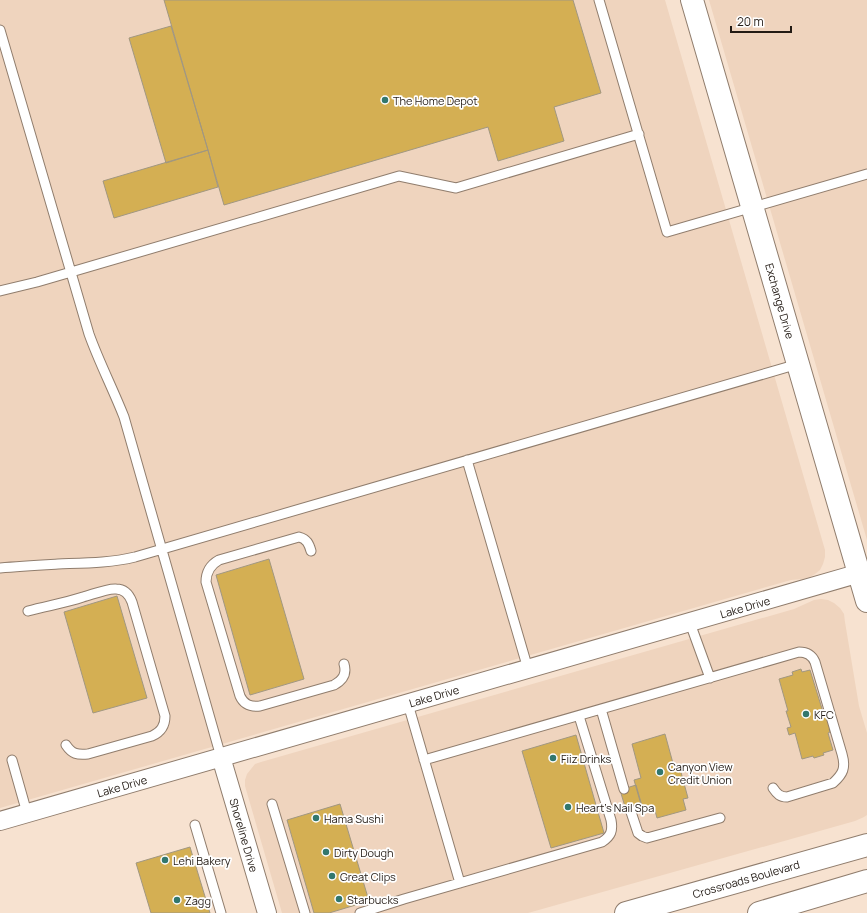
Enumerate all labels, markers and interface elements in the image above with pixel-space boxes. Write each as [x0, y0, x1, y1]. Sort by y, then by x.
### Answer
scale bar [731, 8, 791, 34]
text: 20 m [737, 13, 764, 30]
place label: The Home Depot [393, 93, 478, 108]
marker: The Home Depot [380, 95, 390, 105]
street label: Exchange Drive [762, 261, 798, 341]
street label: Lake Drive [718, 593, 772, 621]
street label: Lake Drive [407, 682, 461, 710]
place label: KFC [814, 707, 834, 722]
marker: KFC [801, 709, 811, 719]
place label: Fiiz Drinks [561, 751, 612, 766]
marker: Fiiz Drinks [548, 753, 558, 763]
place label: Canyon View Credit Union [668, 759, 733, 787]
marker: Canyon View Credit Union [655, 767, 665, 777]
street label: Lake Drive [95, 772, 149, 800]
street label: Shoreline Drive [226, 796, 262, 874]
place label: Heart's Nail Spa [576, 800, 654, 815]
marker: Heart's Nail Spa [563, 802, 573, 812]
place label: Hama Sushi [324, 811, 383, 826]
marker: Hama Sushi [311, 813, 321, 823]
place label: Dirty Dough [334, 845, 394, 860]
marker: Dirty Dough [321, 847, 331, 857]
place label: Lehi Bakery [173, 853, 231, 868]
marker: Lehi Bakery [160, 855, 170, 865]
street label: Crossroads Boulevard [691, 856, 801, 902]
place label: Great Clips [340, 869, 396, 884]
marker: Great Clips [327, 871, 337, 881]
place label: Starbucks [347, 892, 399, 907]
place label: Zagg [185, 893, 211, 908]
marker: Starbucks [334, 894, 344, 904]
marker: Zagg [172, 895, 182, 905]

